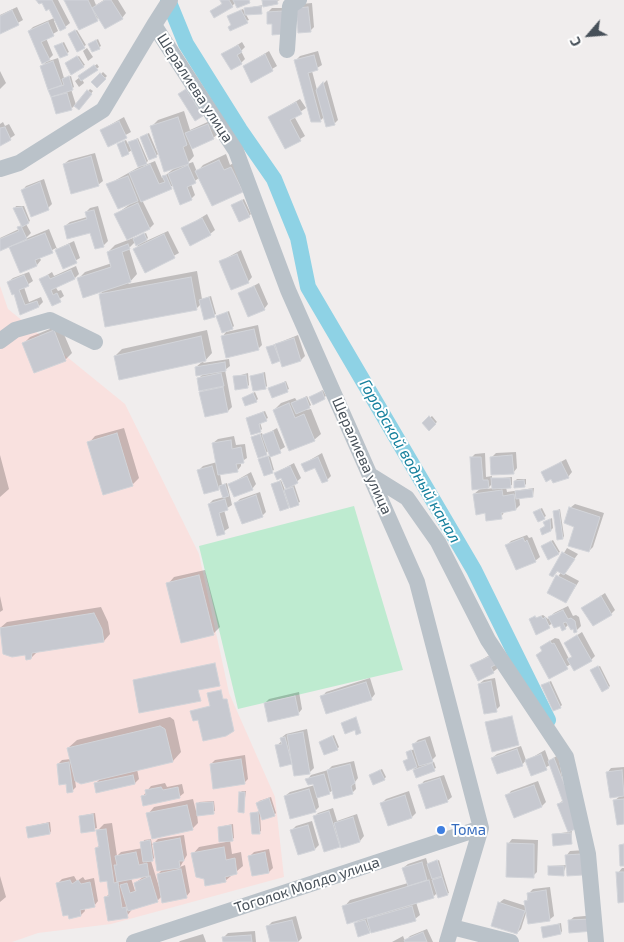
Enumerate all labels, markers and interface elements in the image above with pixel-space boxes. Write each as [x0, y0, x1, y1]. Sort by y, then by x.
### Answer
north arrow [564, 10, 614, 60]
street label: Шералиева улица [153, 30, 237, 146]
text: С [566, 35, 585, 50]
water label: Городской водный канал [355, 376, 465, 546]
street label: Шералиева улица [328, 395, 396, 517]
place label: Тома [451, 821, 486, 839]
marker: Тома [435, 824, 447, 836]
street label: Тоголок Молдо улица [232, 853, 382, 917]

